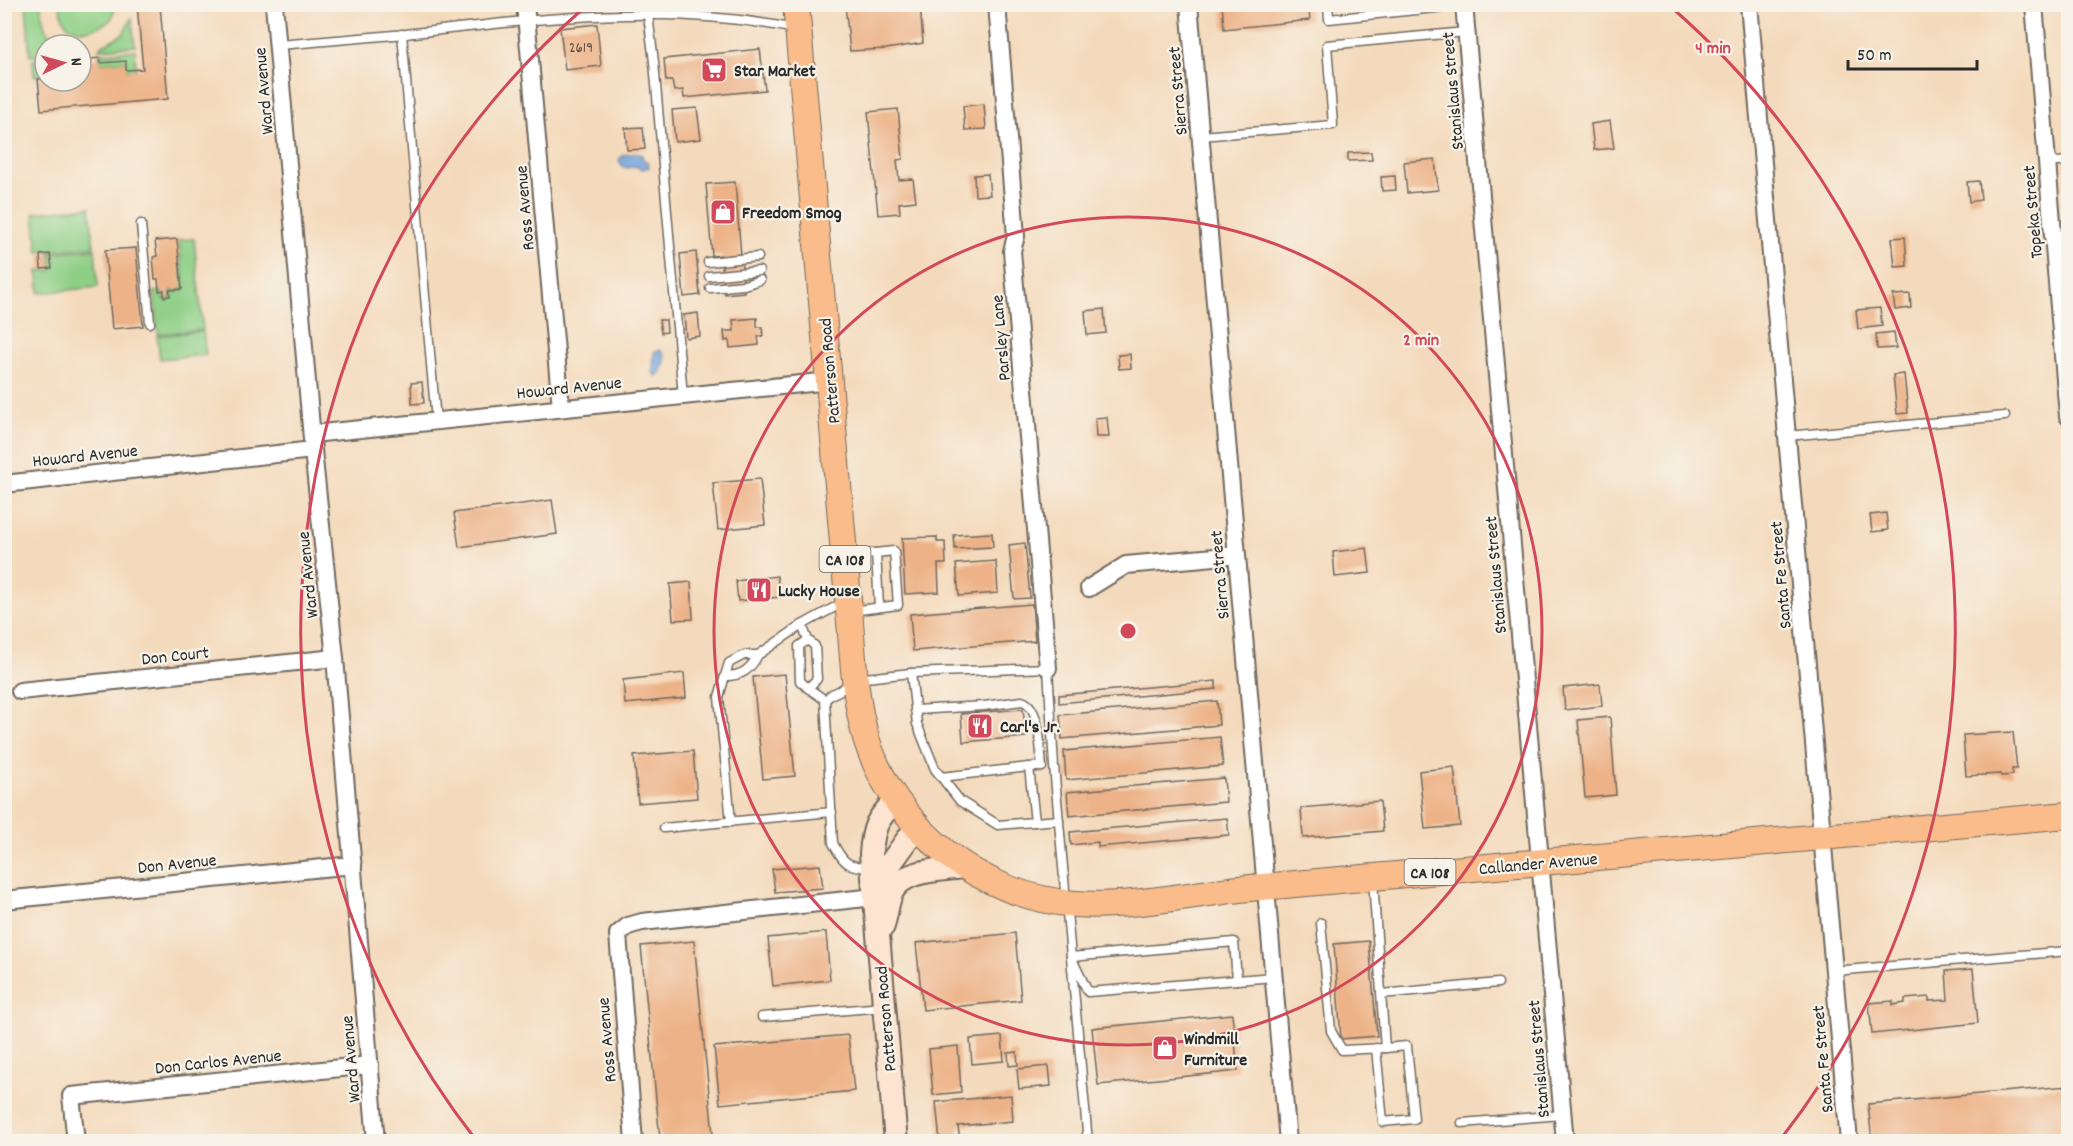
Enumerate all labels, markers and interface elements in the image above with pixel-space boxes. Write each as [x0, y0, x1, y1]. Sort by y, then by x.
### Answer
street label: Stanislaus Street [1437, 30, 1472, 151]
north arrow [33, 33, 93, 93]
scale bar [1848, 33, 1977, 71]
text: 4 min [1695, 37, 1731, 62]
house number: 2619 [569, 38, 593, 60]
text: 50 m [1857, 44, 1892, 69]
street label: Sierra Street [1163, 45, 1196, 136]
street label: Ward Avenue [249, 46, 282, 135]
supermarket icon: Star Market [699, 55, 729, 85]
text: N [64, 57, 87, 67]
place label: Star Market [734, 60, 816, 85]
street label: Ross Avenue [510, 164, 543, 251]
street label: Topeka Street [2018, 164, 2051, 259]
shop icon: Freedom Smog [708, 197, 738, 227]
place label: Freedom Smog [742, 202, 842, 227]
street label: Parsley Lane [986, 294, 1019, 382]
street label: Patterson Road [814, 317, 849, 425]
text: 2 min [1403, 329, 1439, 354]
street label: Howard Avenue [515, 372, 623, 407]
street label: Howard Avenue [31, 440, 139, 475]
street label: Stanislaus Street [1480, 514, 1515, 635]
street label: Santa Fe Street [1765, 520, 1800, 630]
street label: Sierra Street [1205, 529, 1238, 620]
street label: Ward Avenue [292, 530, 326, 619]
road number: CA 108 [820, 546, 870, 572]
restaurant icon: Lucky House [744, 575, 774, 605]
place label: Lucky House [778, 580, 860, 605]
centre of rings [1118, 621, 1138, 641]
street label: Don Court [140, 641, 211, 673]
restaurant icon: Carl's Jr. [965, 711, 995, 741]
place label: Carl's Jr. [1000, 716, 1060, 741]
street label: Callander Avenue [1478, 848, 1599, 883]
street label: Don Avenue [137, 849, 218, 882]
road number: CA 108 [1404, 859, 1456, 885]
street label: Patterson Road [870, 965, 905, 1073]
street label: Ross Avenue [592, 996, 625, 1083]
street label: Stanislaus Street [1523, 998, 1558, 1119]
street label: Santa Fe Street [1807, 1004, 1842, 1114]
street label: Ward Avenue [336, 1014, 369, 1103]
place label: Windmill Furniture [1184, 1028, 1247, 1074]
shop icon: Windmill Furniture [1150, 1033, 1180, 1063]
street label: Don Carlos Avenue [154, 1044, 283, 1083]

